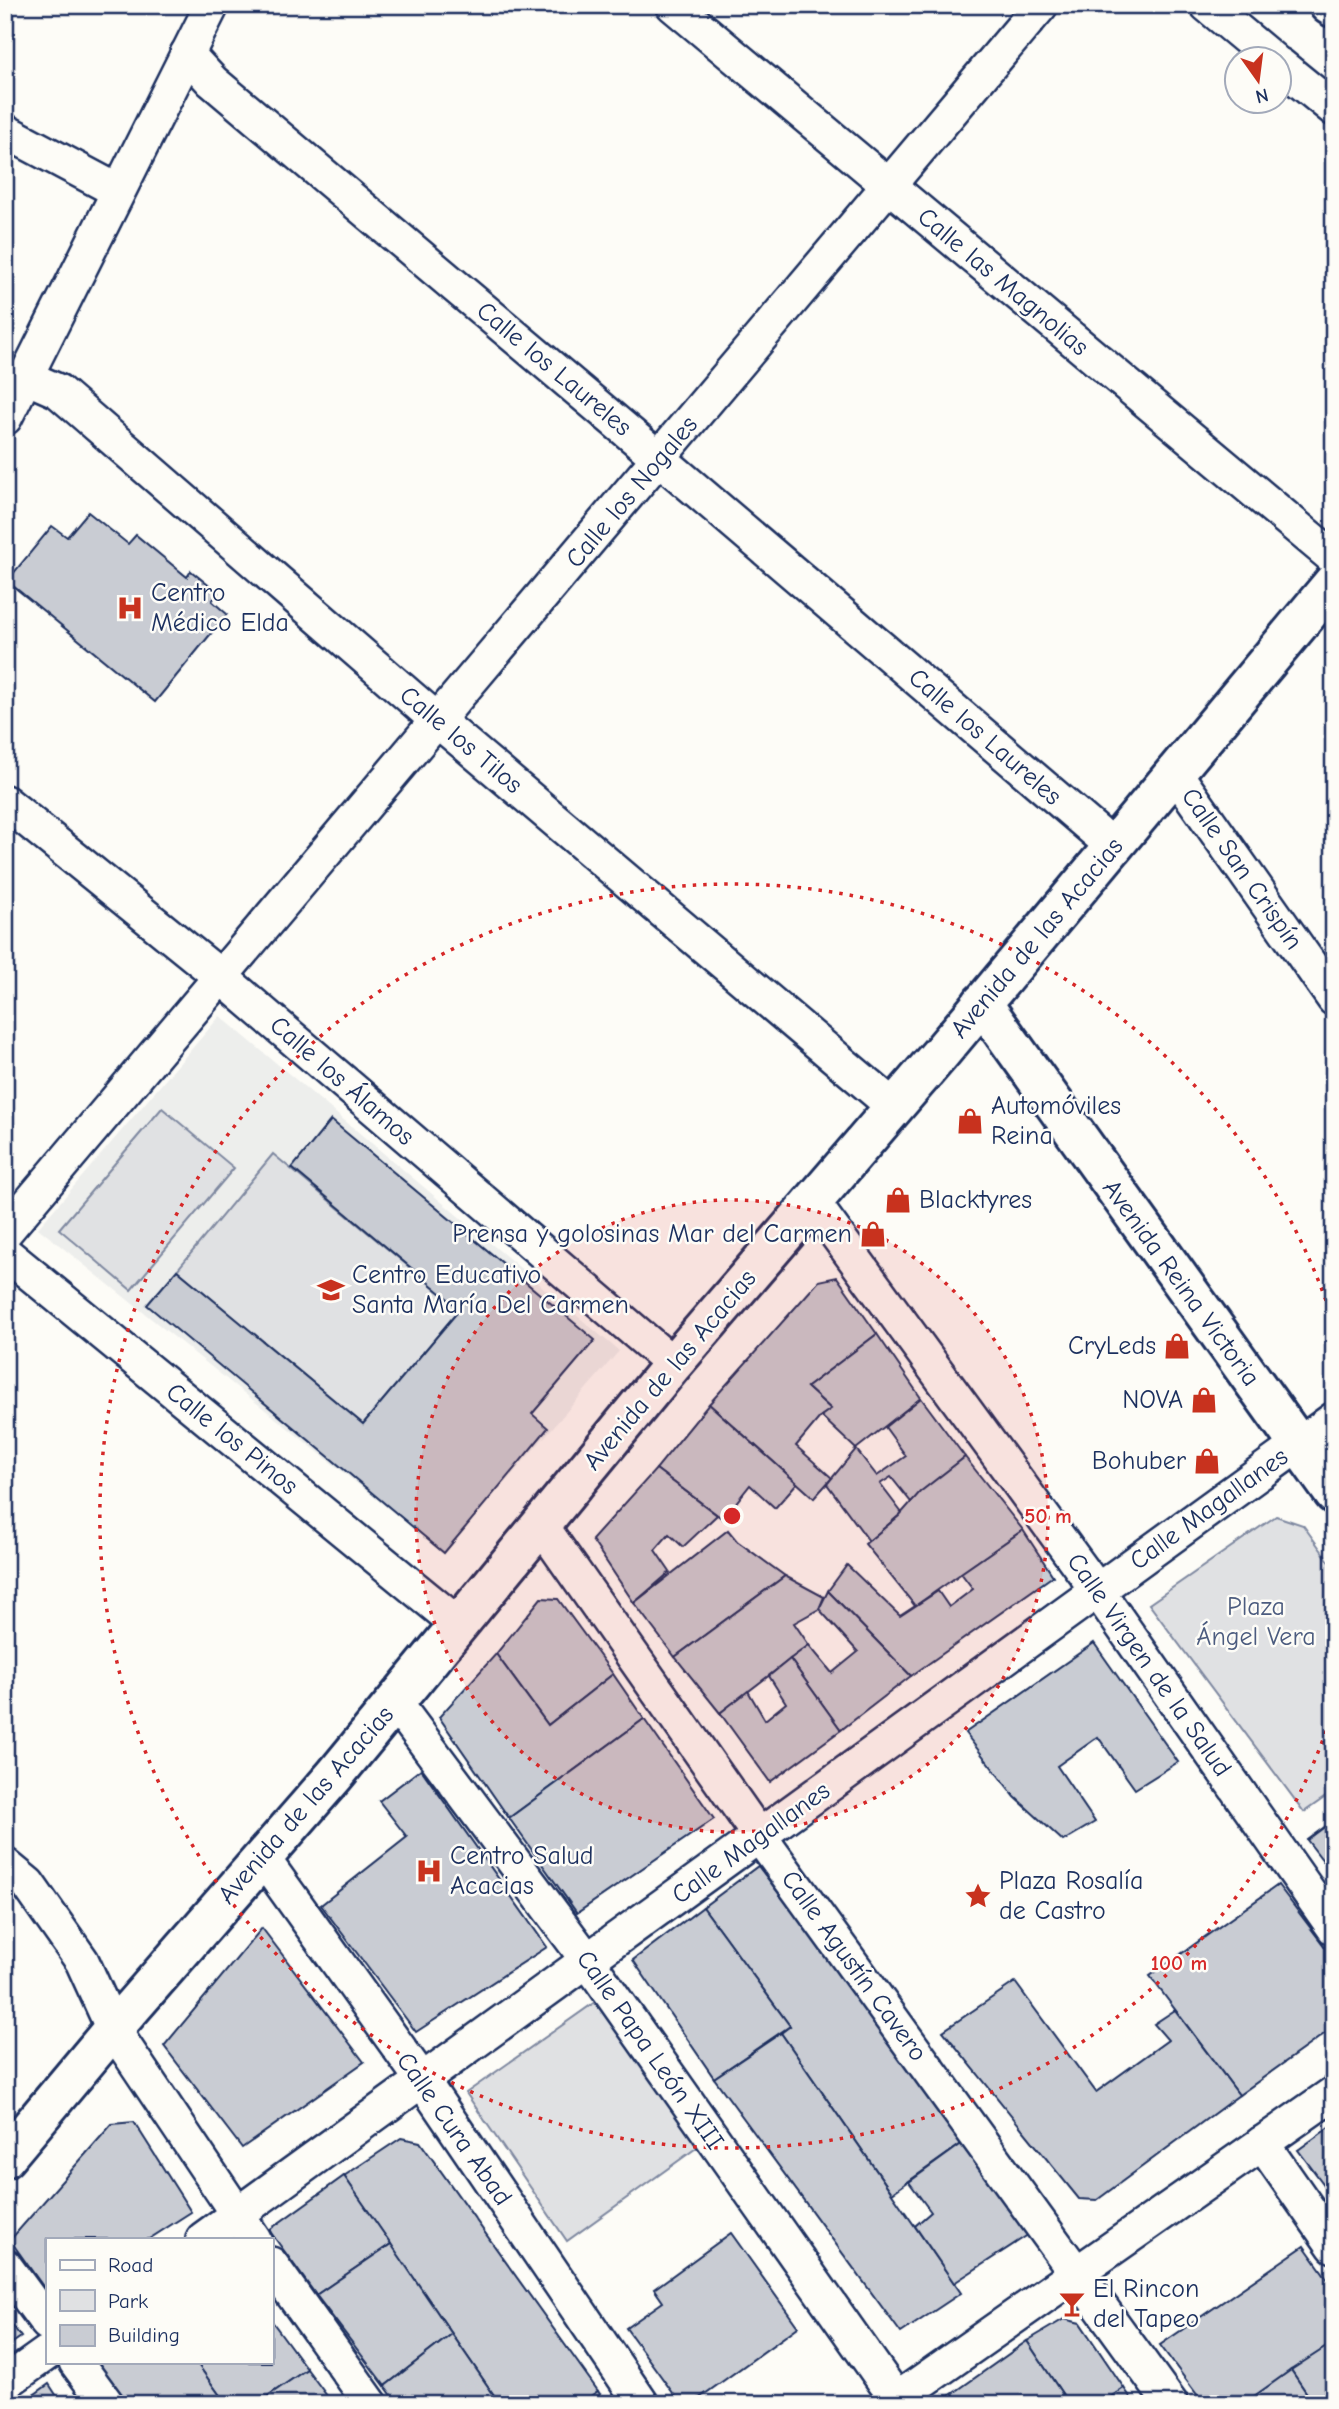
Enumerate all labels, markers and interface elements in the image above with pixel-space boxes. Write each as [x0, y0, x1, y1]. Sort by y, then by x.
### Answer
north arrow [1224, 46, 1294, 116]
text: N [1253, 83, 1271, 108]
street label: Calle las Magnolias [911, 202, 1095, 362]
street label: Calle los Laureles [470, 296, 638, 442]
street label: Calle los Nogales [560, 410, 704, 574]
place label: Centro Médico Elda [151, 578, 289, 638]
hospital icon: Centro Médico Elda [115, 593, 145, 623]
street label: Calle los Laureles [902, 662, 1068, 812]
street label: Calle los Tilos [394, 680, 528, 800]
street label: Calle San Crispín [1175, 782, 1309, 956]
street label: Avenida de las Acacias [944, 832, 1130, 1044]
street label: Calle los Álamos [264, 1009, 421, 1152]
place label: Automóviles Reina [991, 1091, 1121, 1151]
shop icon: Automóviles Reina [955, 1106, 985, 1136]
street label: Avenida Reina Victoria [1096, 1174, 1266, 1392]
shop icon: Blacktyres [883, 1185, 913, 1215]
place label: Blacktyres [919, 1185, 1032, 1215]
place label: Prensa y golosinas Mar del Carmen [452, 1219, 852, 1249]
shop icon: Prensa y golosinas Mar del Carmen [858, 1219, 888, 1249]
place label: Centro Educativo Santa María Del Carmen [352, 1260, 629, 1320]
street label: Avenida de las Acacias [577, 1264, 763, 1476]
school or university icon: Centro Educativo Santa María Del Carmen [316, 1275, 346, 1305]
place label: CryLeds [1068, 1331, 1156, 1361]
shop icon: CryLeds [1162, 1331, 1192, 1361]
street label: Calle los Pinos [160, 1377, 304, 1501]
place label: NOVA [1122, 1385, 1183, 1415]
shop icon: NOVA [1189, 1385, 1219, 1415]
street label: Calle Magallanes [1124, 1442, 1294, 1576]
place label: Bohuber [1092, 1446, 1187, 1476]
shop icon: Bohuber [1192, 1446, 1222, 1476]
centre of rings [720, 1504, 744, 1528]
text: 50 m [1024, 1504, 1072, 1528]
street label: Calle Virgen de la Salud [1061, 1548, 1237, 1782]
park label: Plaza Ángel Vera [1196, 1592, 1316, 1652]
street label: Avenida de las Acacias [212, 1700, 400, 1910]
street label: Calle Magallanes [666, 1776, 836, 1910]
place label: Centro Salud Acacias [450, 1841, 594, 1901]
hospital icon: Centro Salud Acacias [414, 1856, 444, 1886]
street label: Calle Agustín Cavero [775, 1865, 933, 2067]
place label: Plaza Rosalía de Castro [999, 1866, 1143, 1926]
place icon: Plaza Rosalía de Castro [963, 1881, 993, 1911]
street label: Calle Papa León XIII [570, 1945, 730, 2155]
text: 100 m [1151, 1951, 1207, 1975]
street label: Calle Cura Abad [390, 2047, 518, 2211]
legend [46, 2238, 273, 2364]
text: Road [108, 2253, 153, 2277]
place label: El Rincon del Tapeo [1093, 2274, 1200, 2334]
text: Park [108, 2289, 148, 2313]
bar icon: El Rincon del Tapeo [1057, 2289, 1087, 2319]
text: Building [108, 2323, 180, 2347]

